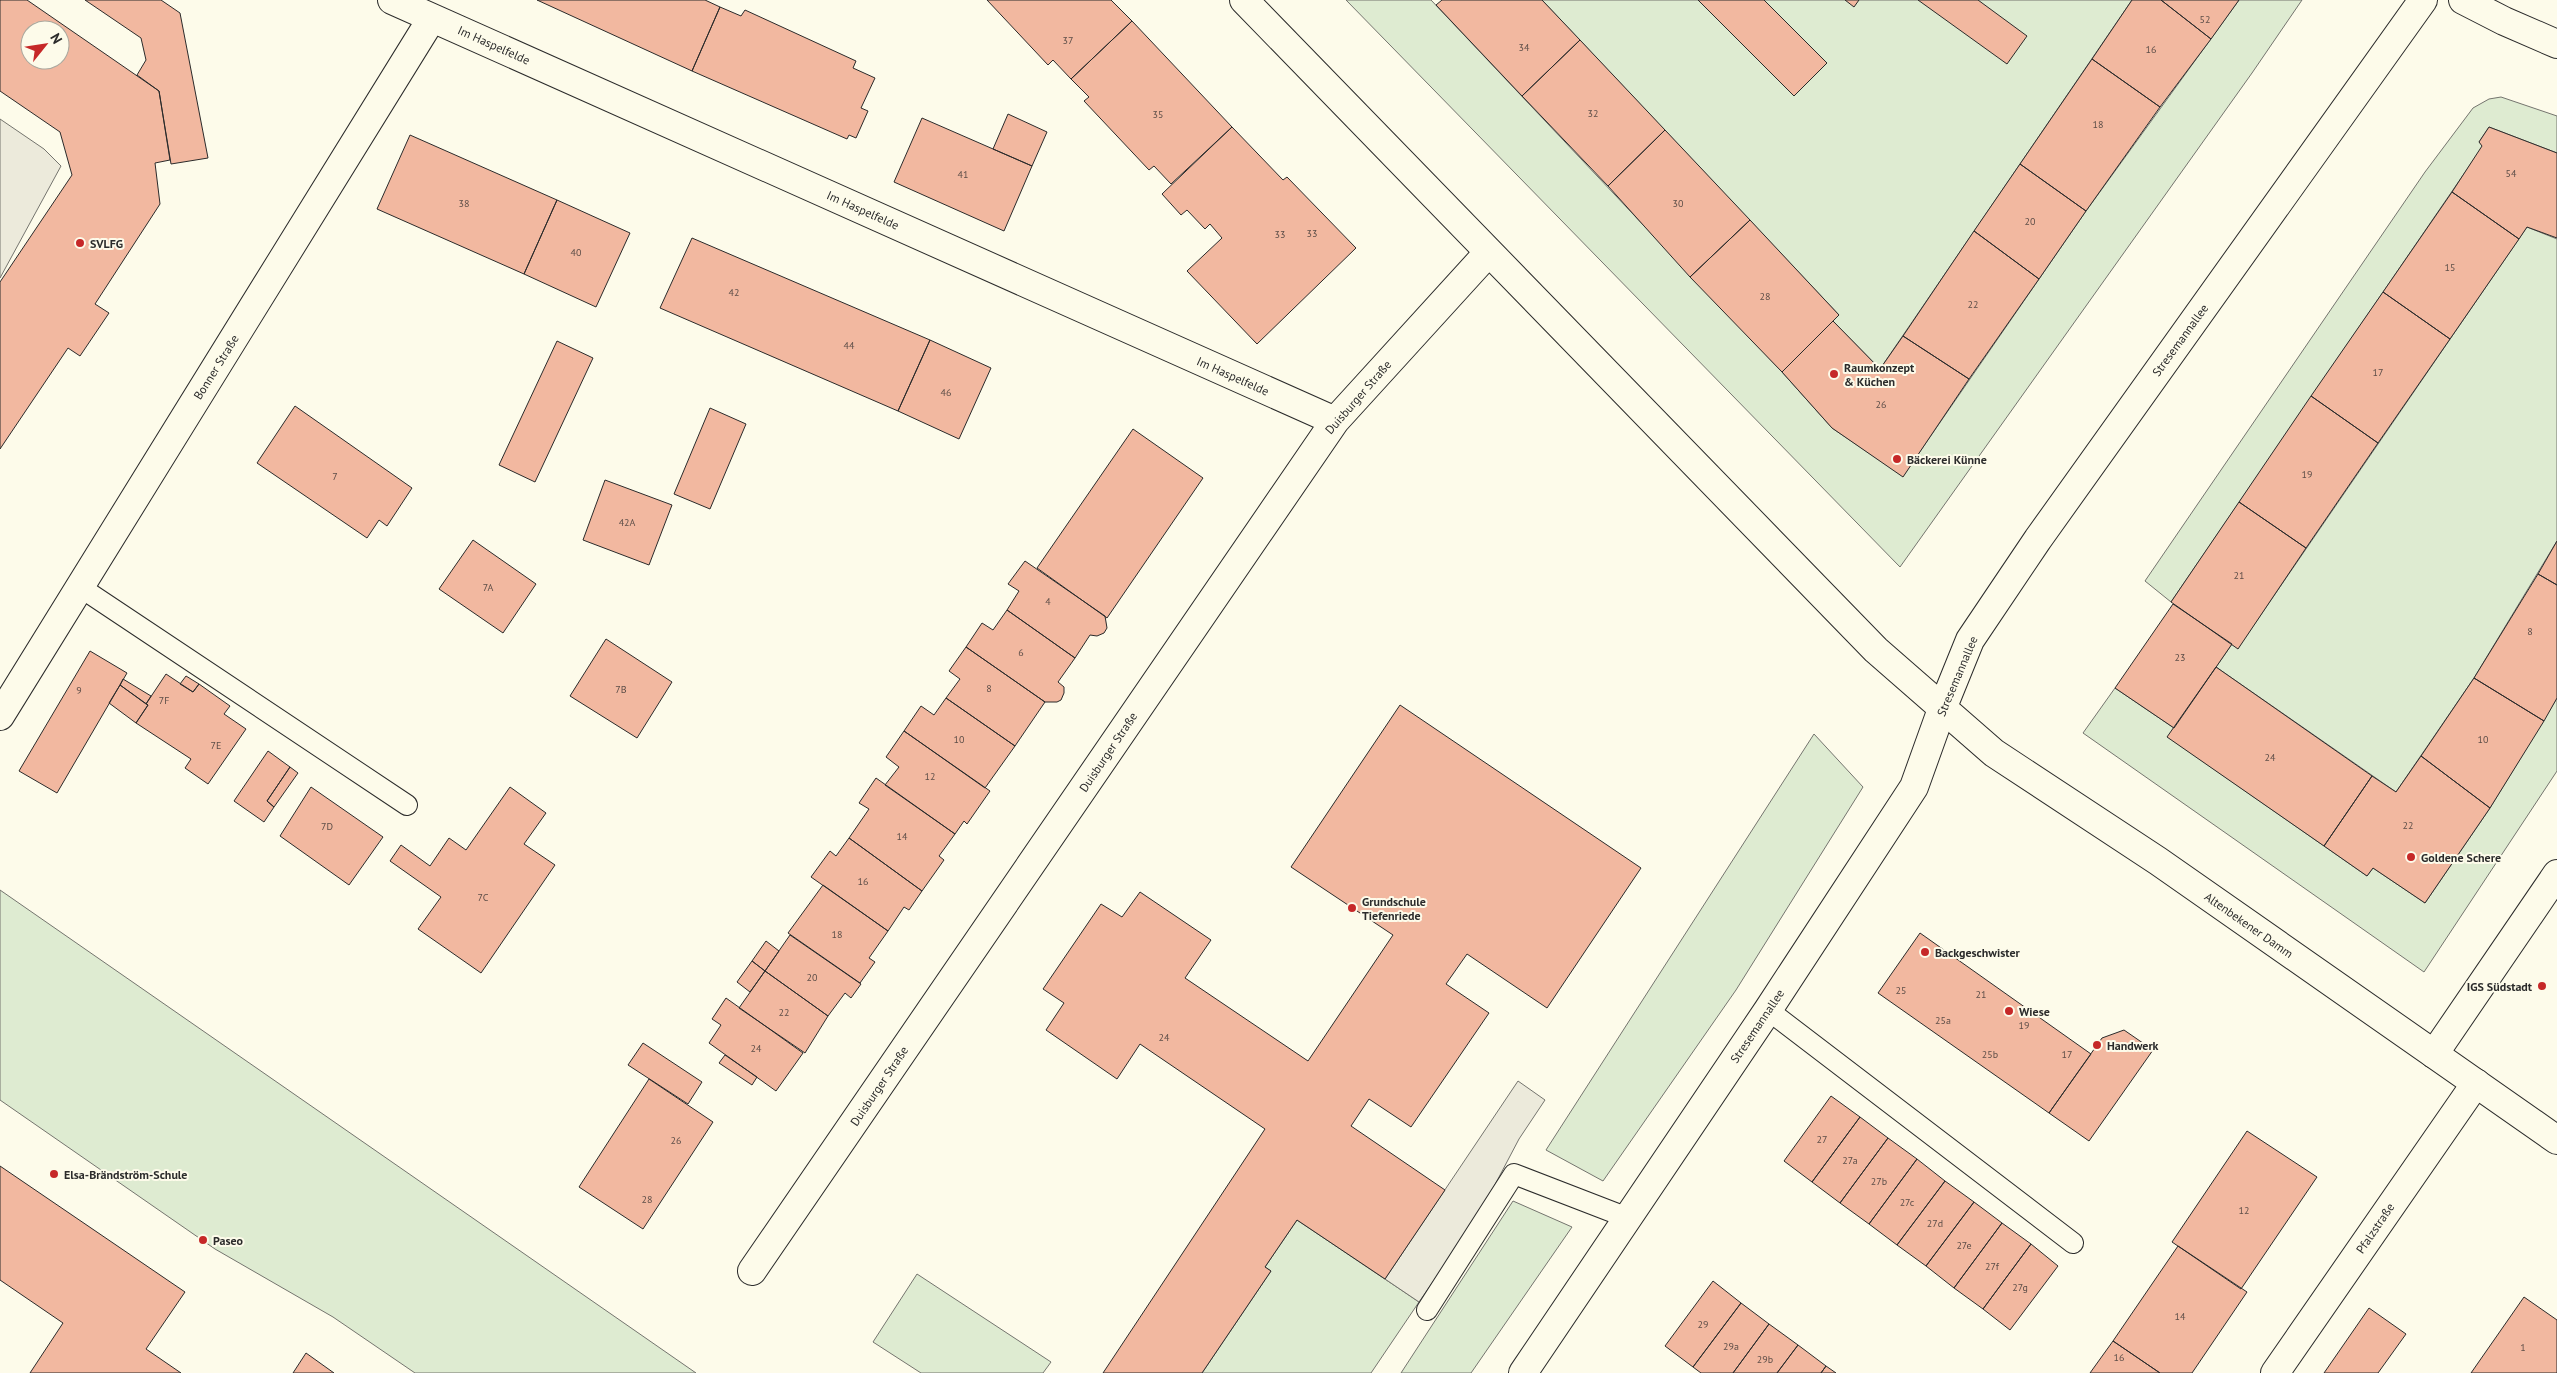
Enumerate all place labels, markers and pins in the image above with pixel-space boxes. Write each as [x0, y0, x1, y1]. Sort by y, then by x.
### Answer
place label: SVLFG [90, 236, 123, 251]
marker: SVLFG [74, 237, 86, 249]
place label: Raumkonzept & Küchen [1844, 360, 1915, 389]
marker: Raumkonzept & Küchen [1828, 368, 1840, 380]
place label: Bäckerei Künne [1907, 452, 1987, 467]
marker: Bäckerei Künne [1891, 453, 1903, 465]
place label: Goldene Schere [2421, 850, 2501, 865]
marker: Goldene Schere [2405, 851, 2417, 863]
place label: Grundschule Tiefenriede [1362, 894, 1426, 923]
marker: Grundschule Tiefenriede [1346, 902, 1358, 914]
place label: Backgeschwister [1935, 945, 2020, 960]
marker: Backgeschwister [1919, 946, 1931, 958]
place label: IGS Südstadt [2467, 979, 2533, 994]
marker: IGS Südstadt [2536, 980, 2548, 992]
place label: Wiese [2019, 1004, 2050, 1019]
marker: Wiese [2003, 1005, 2015, 1017]
place label: Handwerk [2107, 1038, 2159, 1053]
marker: Handwerk [2091, 1039, 2103, 1051]
place label: Elsa-Brändström-Schule [64, 1167, 187, 1182]
marker: Elsa-Brändström-Schule [48, 1168, 60, 1180]
place label: Paseo [213, 1233, 244, 1248]
marker: Paseo [197, 1234, 209, 1246]

